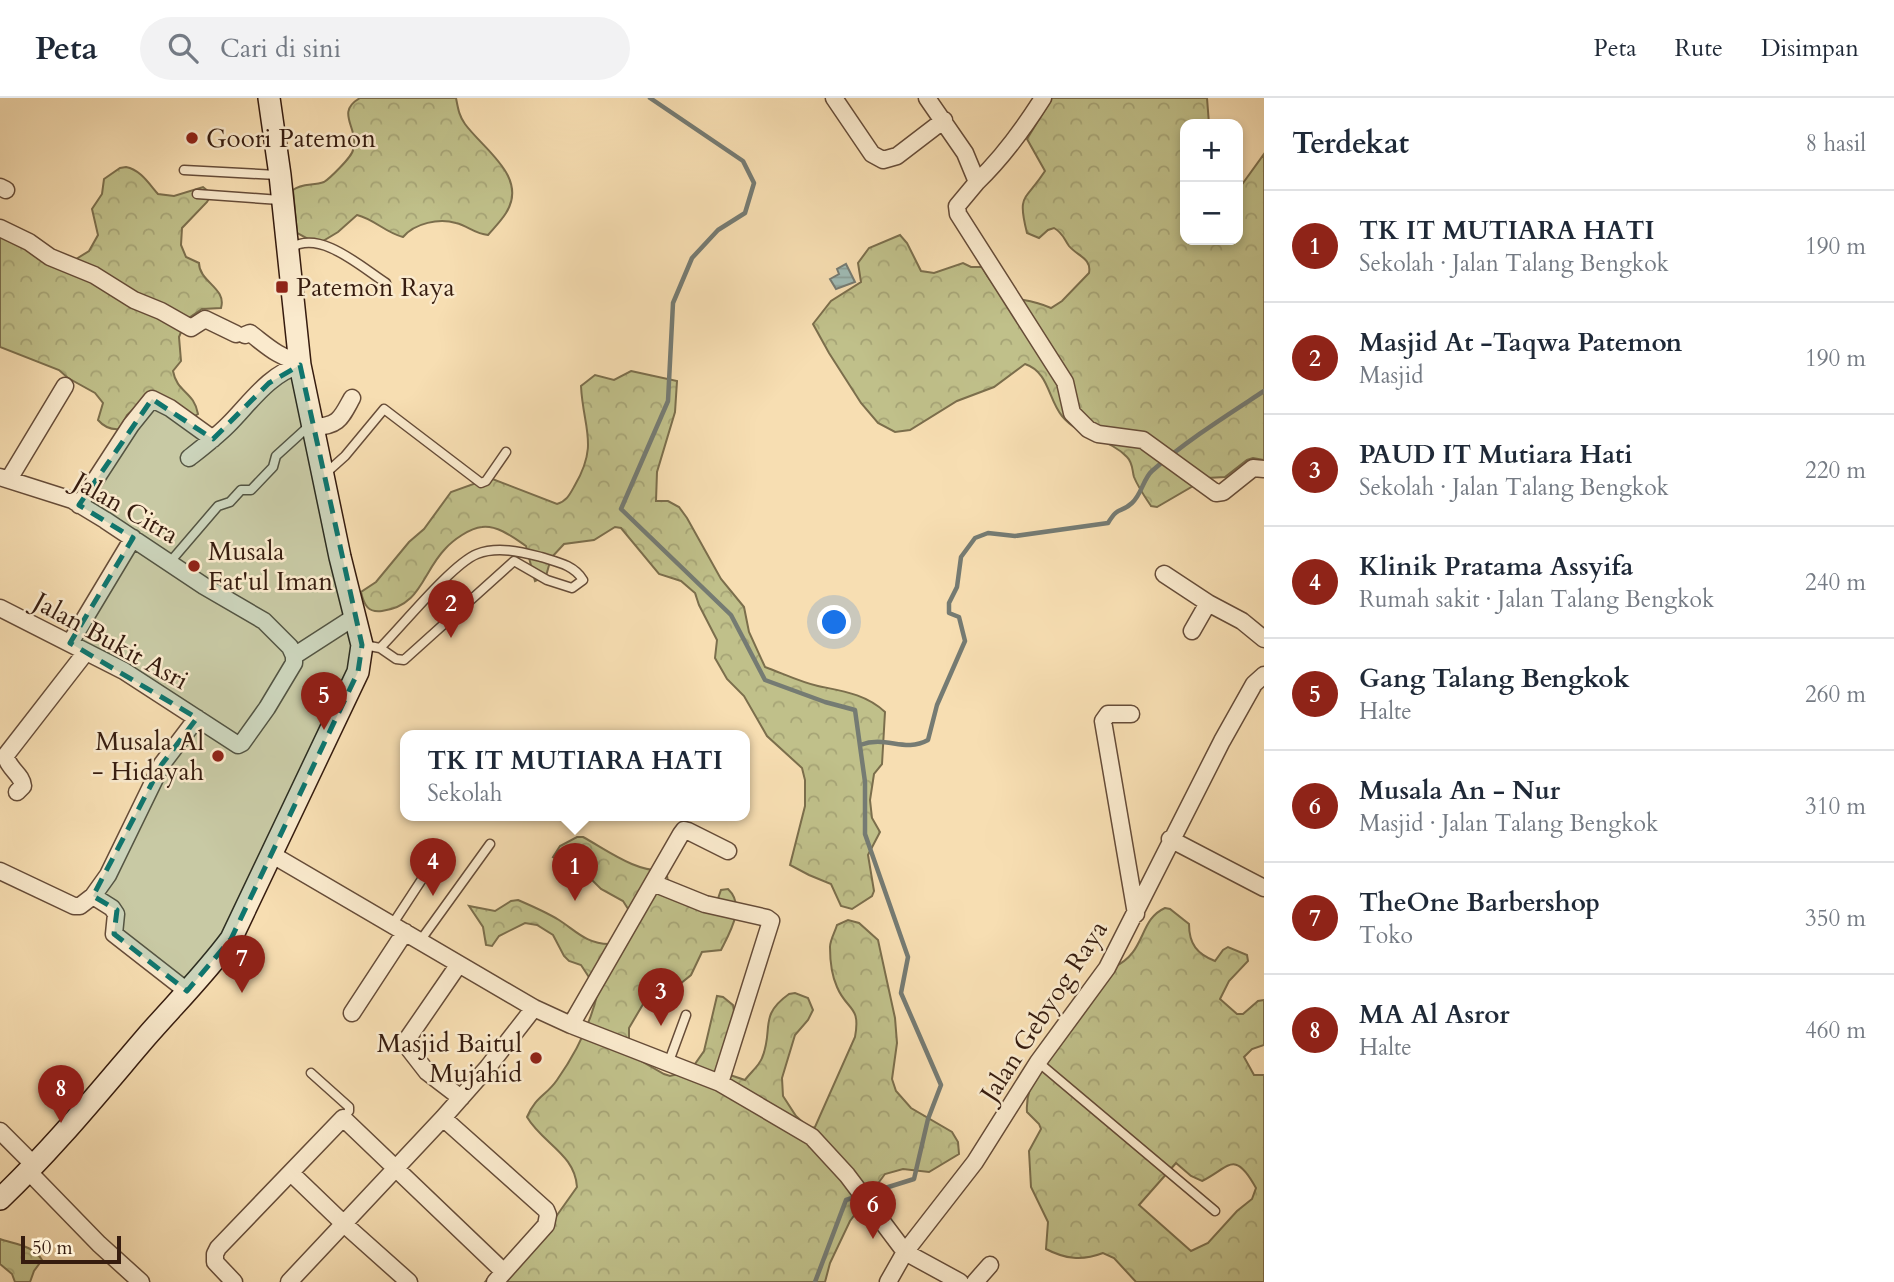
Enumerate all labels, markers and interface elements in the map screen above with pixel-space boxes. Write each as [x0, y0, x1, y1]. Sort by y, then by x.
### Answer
search box [140, 17, 630, 80]
text: Peta [35, 26, 98, 71]
icon: search [164, 29, 202, 67]
text: Cari di sini [220, 31, 341, 66]
text: Peta [1594, 32, 1637, 65]
text: Rute [1675, 32, 1723, 65]
text: Disimpan [1761, 32, 1859, 65]
map controls [1180, 119, 1243, 245]
button: + [1180, 119, 1243, 182]
place label: Goori Patemon [206, 121, 376, 156]
text: Terdekat [1292, 123, 1409, 164]
text: 8 hasil [1805, 128, 1866, 159]
marker: Goori Patemon [184, 130, 200, 146]
button: − [1180, 182, 1243, 245]
text: TK IT MUTIARA HATI [1359, 213, 1655, 248]
text: 1 [1309, 231, 1321, 262]
text: 190 m [1805, 231, 1866, 262]
text: Sekolah · Jalan Talang Bengkok [1359, 248, 1669, 279]
place label: Patemon Raya [296, 270, 455, 305]
marker: Patemon Raya [274, 279, 290, 295]
text: Masjid At -Taqwa Patemon [1359, 325, 1682, 360]
text: 2 [1309, 343, 1321, 374]
text: 190 m [1805, 343, 1866, 374]
text: Masjid [1359, 360, 1424, 391]
text: PAUD IT Mutiara Hati [1359, 437, 1632, 472]
text: 3 [1309, 455, 1321, 486]
text: 220 m [1805, 455, 1866, 486]
street label: Jalan Citra [64, 462, 185, 552]
text: Sekolah · Jalan Talang Bengkok [1359, 472, 1669, 503]
place label: Musala Fat'ul Iman [208, 534, 333, 599]
text: Klinik Pratama Assyifa [1359, 549, 1633, 584]
marker: Musala Fat'ul Iman [186, 558, 202, 574]
text: 4 [1309, 567, 1321, 598]
text: 240 m [1805, 567, 1866, 598]
pin: 2 [428, 580, 474, 638]
street label: Jalan Bukit Asri [24, 582, 195, 698]
text: Rumah sakit · Jalan Talang Bengkok [1359, 584, 1714, 615]
your location [817, 605, 851, 639]
text: Gang Talang Bengkok [1359, 661, 1630, 696]
pin: 5 [301, 672, 347, 730]
text: 5 [1309, 679, 1321, 710]
text: 260 m [1805, 679, 1866, 710]
text: Halte [1359, 696, 1412, 727]
place label: Musala Al - Hidayah [92, 724, 204, 789]
popup [400, 730, 750, 821]
text: TK IT MUTIARA HATI [427, 743, 723, 778]
marker: Musala Al - Hidayah [210, 748, 226, 764]
text: Musala An - Nur [1359, 773, 1560, 808]
text: Sekolah [427, 778, 502, 809]
text: 6 [1309, 791, 1321, 822]
text: 310 m [1805, 791, 1866, 822]
text: Masjid · Jalan Talang Bengkok [1359, 808, 1658, 839]
pin: 4 [410, 838, 456, 896]
pin: 1 [552, 843, 598, 901]
text: TheOne Barbershop [1359, 885, 1600, 920]
text: 7 [1309, 903, 1321, 934]
text: 350 m [1805, 903, 1866, 934]
street label: Jalan Gebyog Raya [970, 914, 1116, 1112]
text: Toko [1359, 920, 1413, 951]
pin: 7 [219, 935, 265, 993]
pin: 3 [638, 968, 684, 1026]
text: MA Al Asror [1359, 997, 1510, 1032]
text: 8 [1309, 1015, 1321, 1046]
text: 460 m [1805, 1015, 1866, 1046]
place label: Masjid Baitul Mujahid [377, 1026, 522, 1091]
text: Halte [1359, 1032, 1412, 1063]
marker: Masjid Baitul Mujahid [528, 1050, 544, 1066]
pin: 8 [38, 1065, 84, 1123]
pin: 6 [850, 1181, 896, 1239]
scale bar [21, 1233, 121, 1265]
text: 50 m [32, 1235, 73, 1261]

